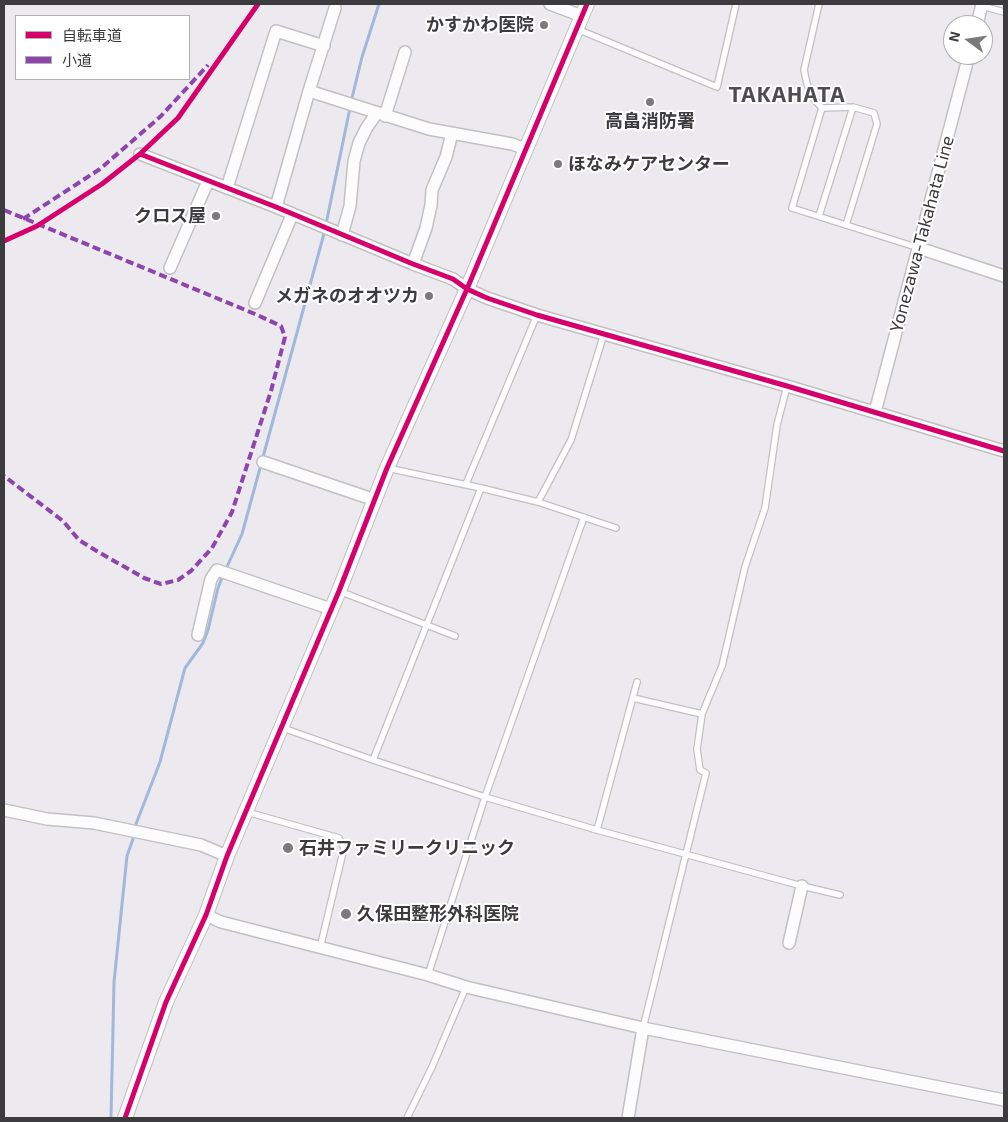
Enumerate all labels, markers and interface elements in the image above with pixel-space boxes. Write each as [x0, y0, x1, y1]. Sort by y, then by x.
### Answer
place label: かすかわ医院 [426, 14, 534, 36]
legend [15, 15, 190, 80]
north arrow [943, 15, 993, 65]
marker: かすかわ医院 [538, 19, 550, 31]
text: 自転車道 [62, 26, 122, 44]
text: N [944, 30, 963, 43]
text: 小道 [62, 51, 92, 69]
district label: TAKAHATA [727, 82, 847, 108]
marker: 高畠消防署 [644, 96, 656, 108]
place label: 高畠消防署 [605, 110, 695, 132]
street label: Yonezawa-Takahata Line [885, 133, 959, 335]
place label: ほなみケアセンター [568, 153, 730, 175]
marker: ほなみケアセンター [552, 158, 564, 170]
place label: クロス屋 [134, 205, 206, 227]
marker: クロス屋 [210, 210, 222, 222]
place label: メガネのオオツカ [275, 285, 419, 307]
marker: メガネのオオツカ [423, 290, 435, 302]
place label: 石井ファミリークリニック [299, 837, 515, 859]
marker: 石井ファミリークリニック [281, 841, 295, 855]
place label: 久保田整形外科医院 [357, 903, 519, 925]
marker: 久保田整形外科医院 [339, 907, 353, 921]

